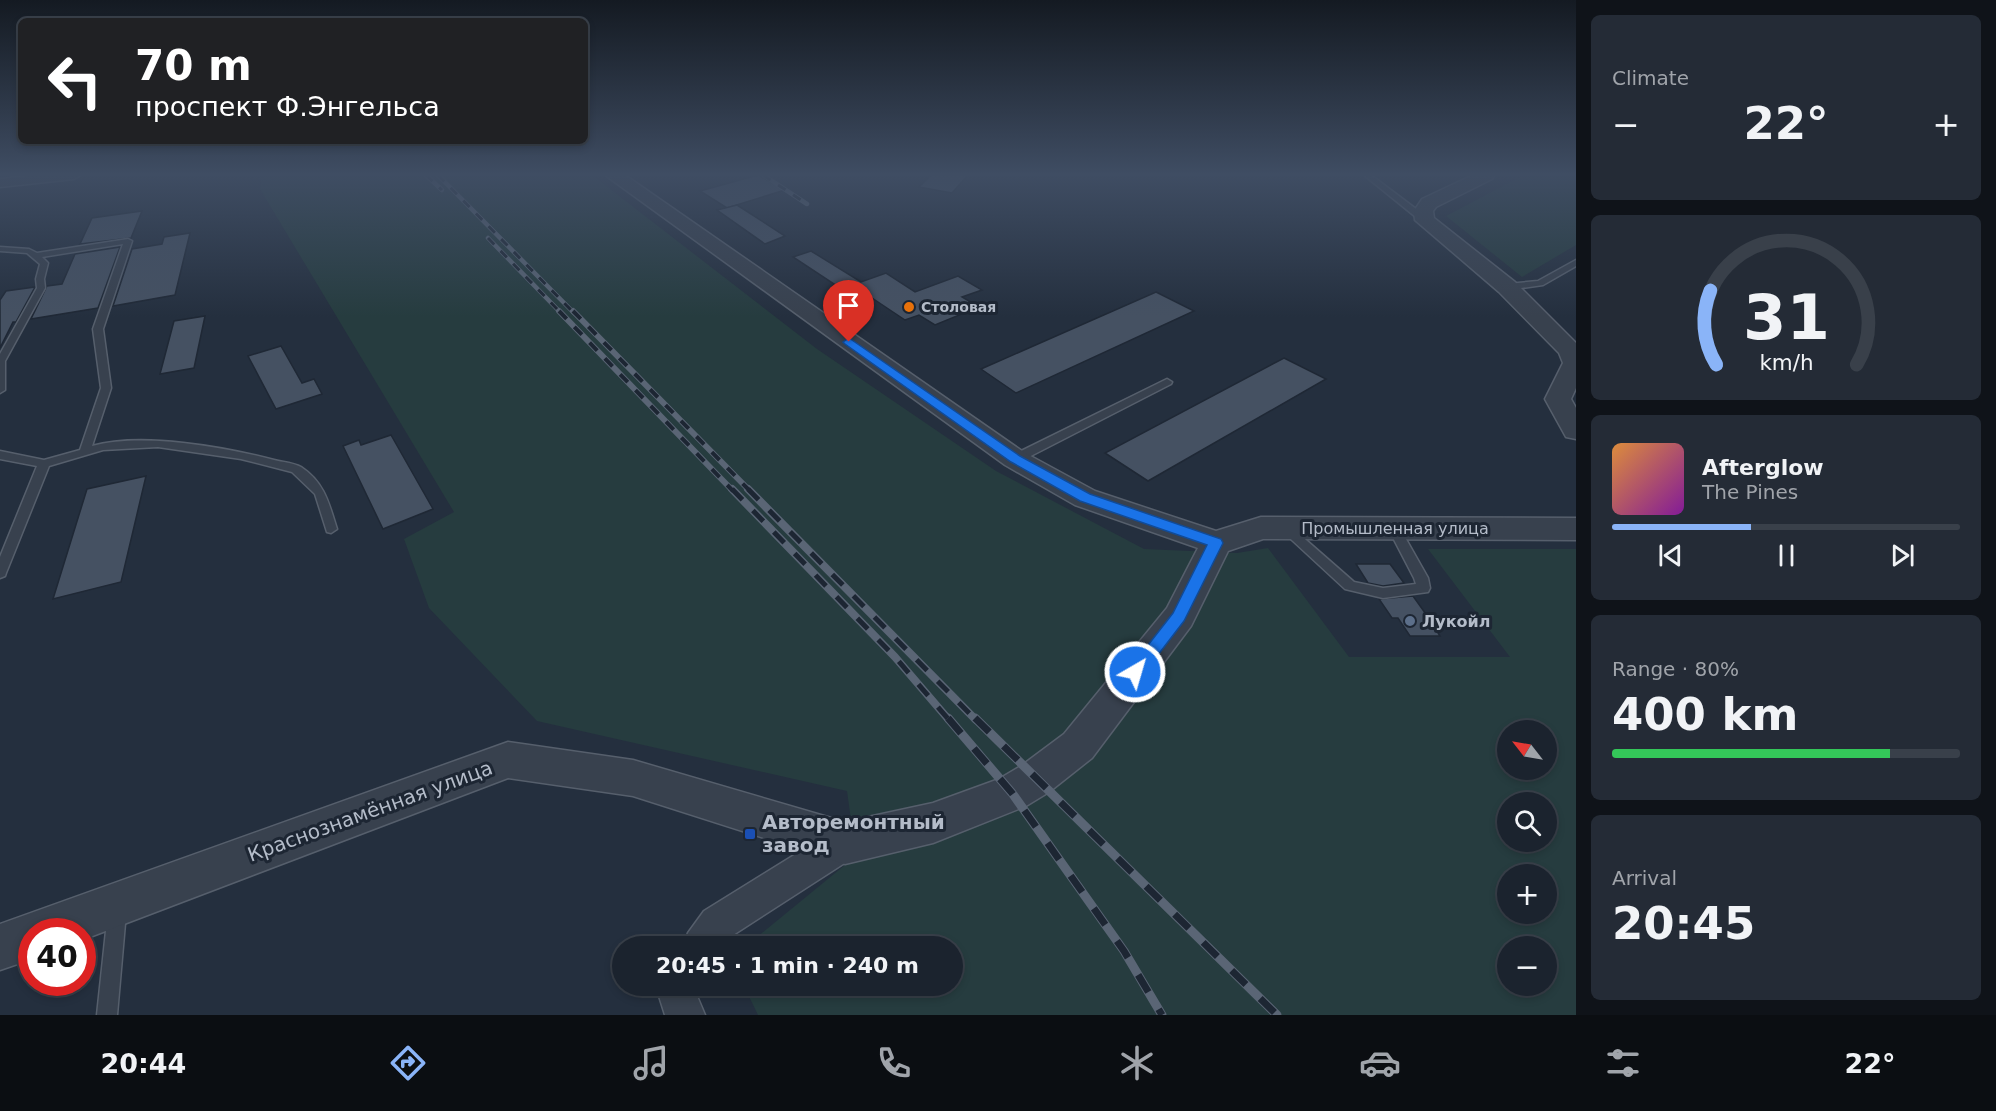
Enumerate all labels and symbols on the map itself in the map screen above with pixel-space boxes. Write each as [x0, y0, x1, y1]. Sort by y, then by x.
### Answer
pin [823, 280, 874, 342]
place label: Столовая [921, 299, 996, 315]
marker: Столовая [902, 300, 916, 314]
street label: Промышленная улица [1301, 519, 1489, 538]
place label: Лукойл [1422, 612, 1491, 631]
marker: Лукойл [1403, 614, 1417, 628]
position arrow [1103, 640, 1167, 704]
north arrow [1497, 720, 1557, 780]
street label: Краснознамённая улица [244, 755, 496, 867]
place label: Авторемонтный завод [762, 810, 945, 857]
marker: Авторемонтный завод [743, 827, 757, 841]
speed limit sign: 40 [18, 918, 96, 996]

